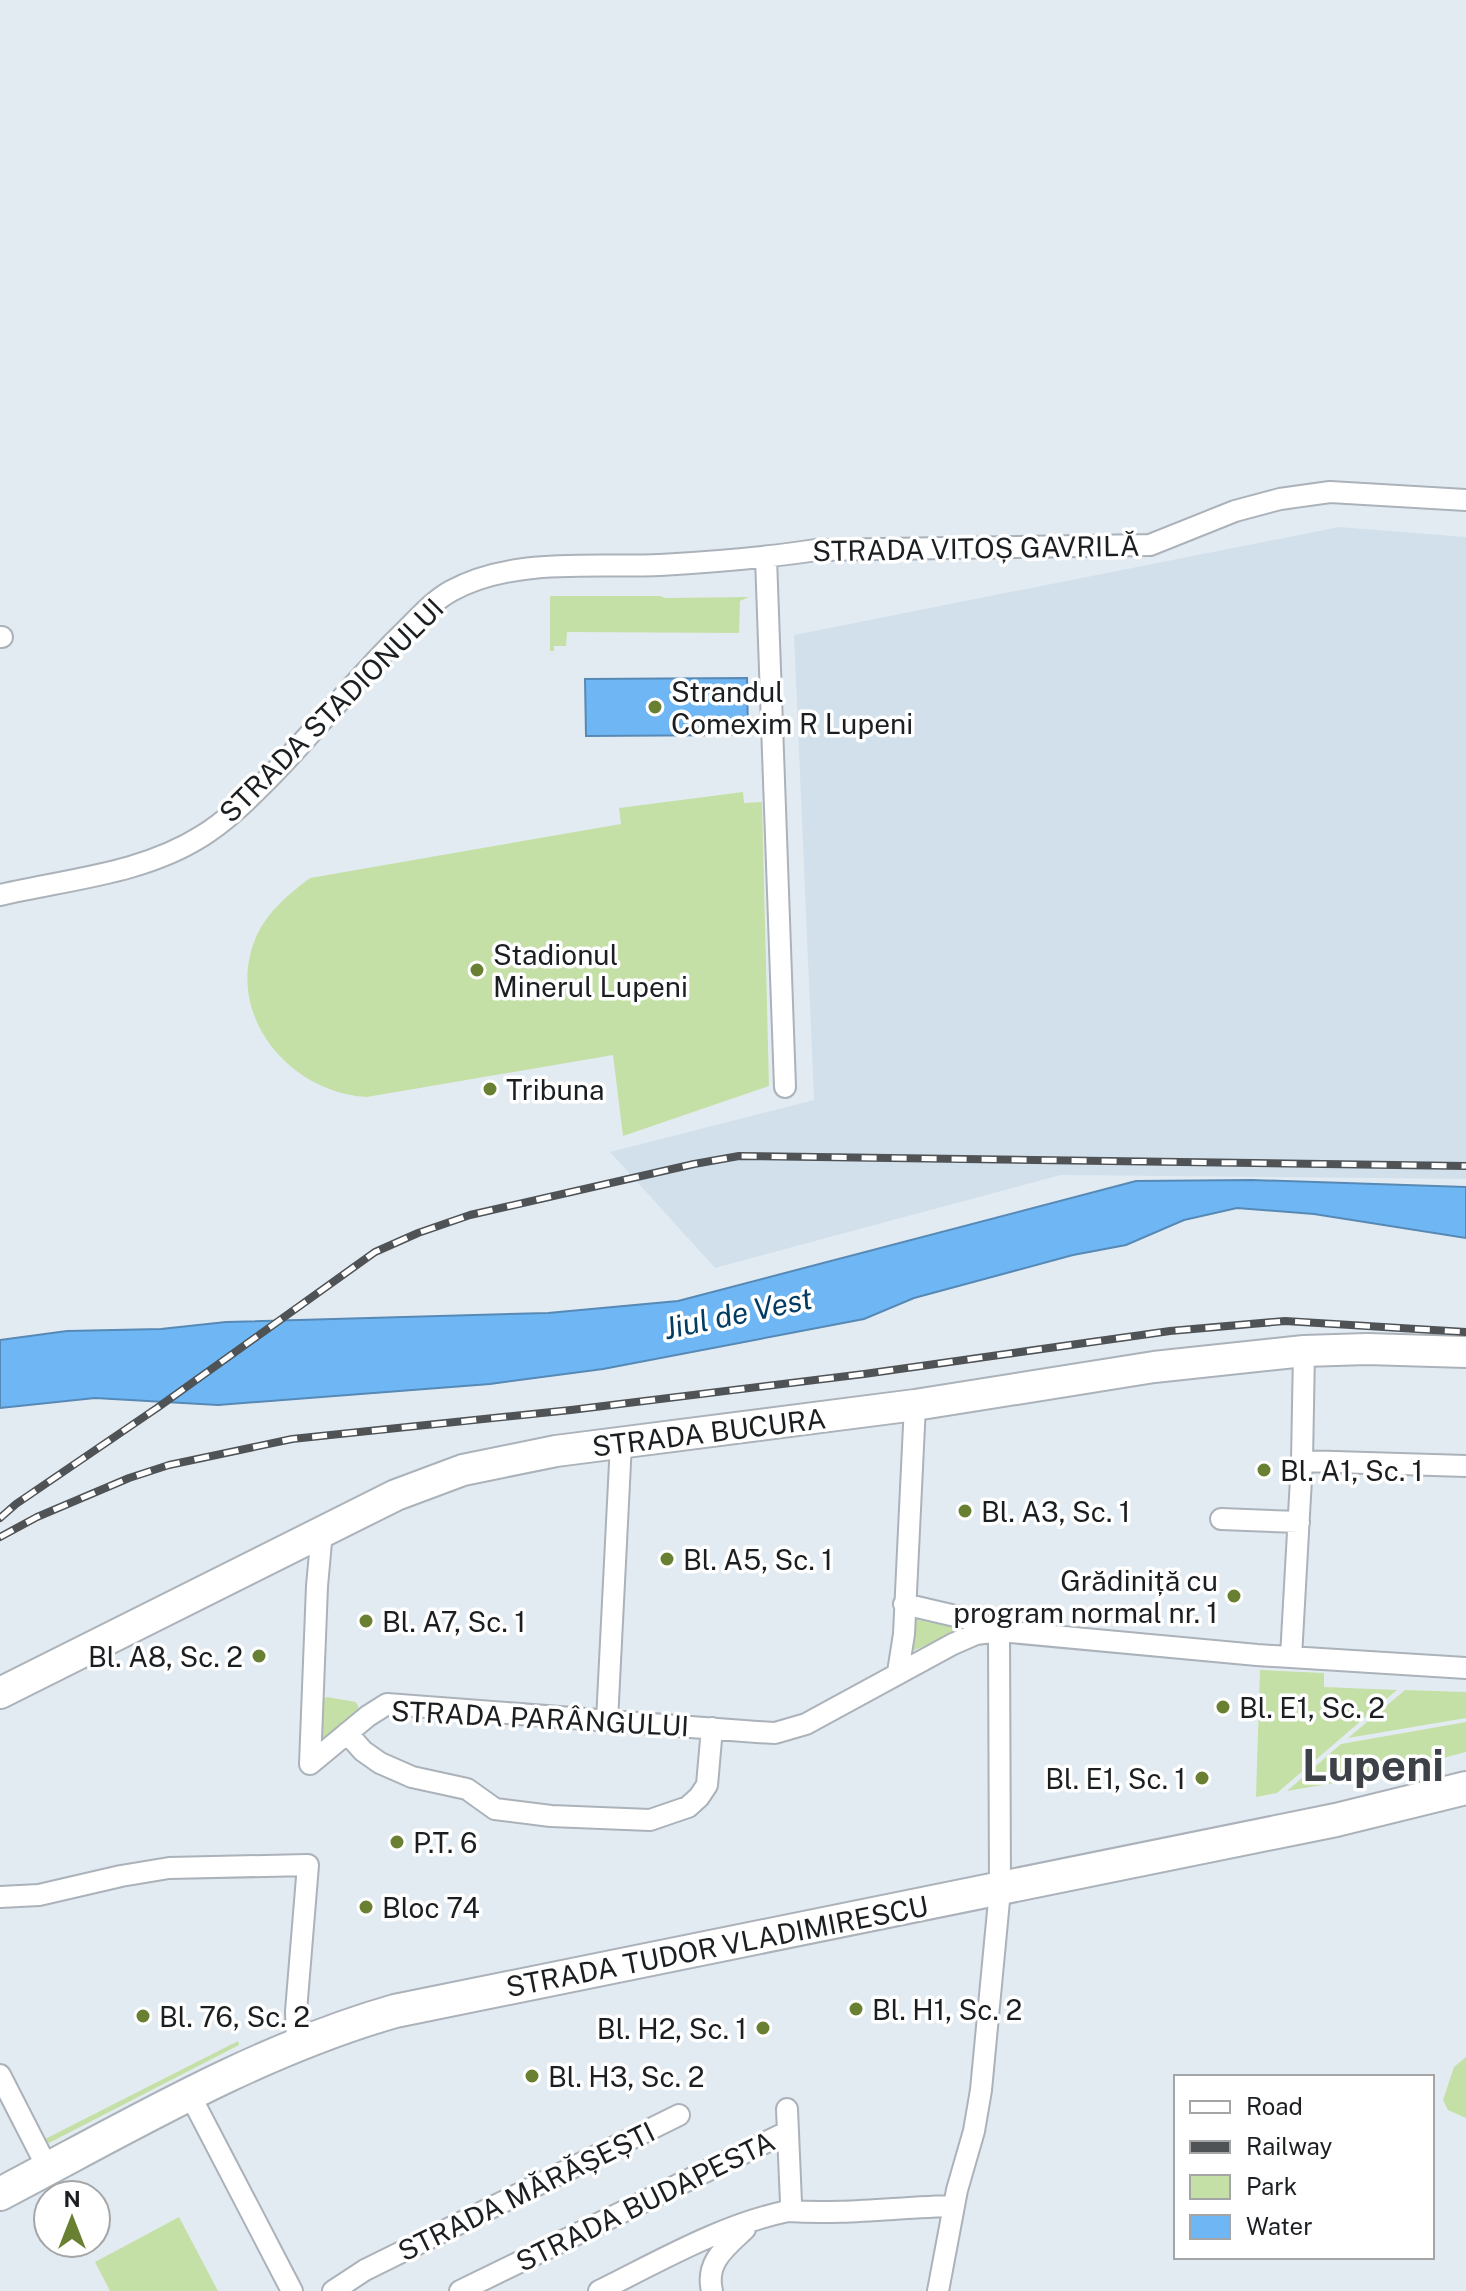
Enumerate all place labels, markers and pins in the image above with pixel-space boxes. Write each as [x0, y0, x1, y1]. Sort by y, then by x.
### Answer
place label: Strandul Comexim R Lupeni [671, 675, 913, 740]
marker: Strandul Comexim R Lupeni [646, 698, 664, 716]
place label: Stadionul Minerul Lupeni [493, 938, 688, 1003]
marker: Stadionul Minerul Lupeni [468, 961, 486, 979]
place label: Tribuna [506, 1073, 604, 1106]
marker: Tribuna [481, 1080, 499, 1098]
place label: Bl. A1, Sc. 1 [1280, 1454, 1423, 1487]
marker: Bl. A1, Sc. 1 [1255, 1461, 1273, 1479]
place label: Bl. A3, Sc. 1 [981, 1495, 1130, 1528]
marker: Bl. A3, Sc. 1 [956, 1502, 974, 1520]
place label: Bl. A5, Sc. 1 [683, 1543, 833, 1576]
marker: Bl. A5, Sc. 1 [658, 1550, 676, 1568]
place label: Grădiniță cu program normal nr. 1 [953, 1564, 1218, 1629]
marker: Grădiniță cu program normal nr. 1 [1225, 1587, 1243, 1605]
place label: Bl. A7, Sc. 1 [382, 1605, 526, 1638]
marker: Bl. A7, Sc. 1 [357, 1612, 375, 1630]
place label: Bl. A8, Sc. 2 [88, 1640, 243, 1673]
marker: Bl. A8, Sc. 2 [250, 1647, 268, 1665]
place label: Bl. E1, Sc. 2 [1239, 1691, 1385, 1724]
marker: Bl. E1, Sc. 2 [1214, 1698, 1232, 1716]
place label: Bl. E1, Sc. 1 [1045, 1762, 1186, 1795]
marker: Bl. E1, Sc. 1 [1193, 1769, 1211, 1787]
place label: P.T. 6 [413, 1826, 477, 1859]
marker: P.T. 6 [388, 1833, 406, 1851]
place label: Bloc 74 [382, 1891, 480, 1924]
marker: Bloc 74 [357, 1898, 375, 1916]
place label: Bl. H1, Sc. 2 [872, 1993, 1022, 2026]
place label: Bl. 76, Sc. 2 [159, 2000, 310, 2033]
marker: Bl. H1, Sc. 2 [847, 2000, 865, 2018]
marker: Bl. 76, Sc. 2 [134, 2007, 152, 2025]
place label: Bl. H2, Sc. 1 [597, 2012, 747, 2045]
marker: Bl. H2, Sc. 1 [754, 2019, 772, 2037]
place label: Bl. H3, Sc. 2 [548, 2060, 704, 2093]
marker: Bl. H3, Sc. 2 [523, 2067, 541, 2085]

